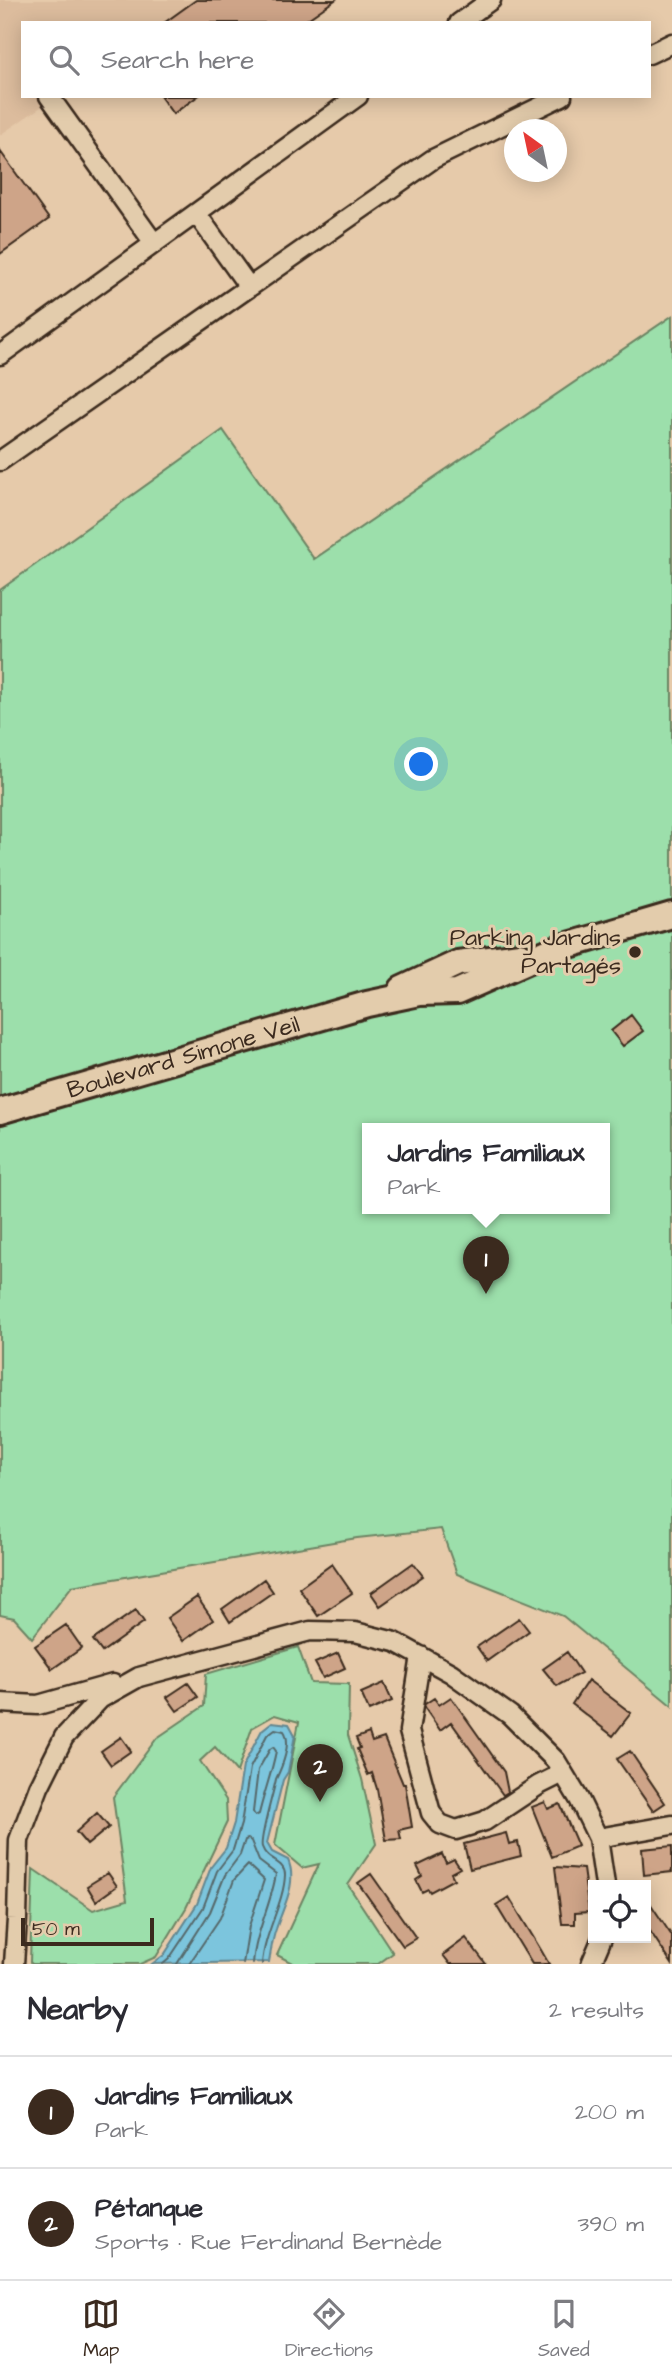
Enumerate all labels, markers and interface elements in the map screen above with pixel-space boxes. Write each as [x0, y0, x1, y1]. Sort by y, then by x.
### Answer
search box [21, 21, 651, 98]
icon: search [45, 41, 83, 79]
text: Search here [101, 42, 254, 78]
north arrow [504, 119, 567, 182]
your location [404, 747, 438, 781]
place label: Parking Jardins Partagés [450, 921, 621, 984]
marker: Parking Jardins Partagés [627, 944, 643, 960]
street label: Boulevard Simone Veil [63, 1008, 304, 1108]
popup [362, 1123, 610, 1214]
text: Jardins Familiaux [387, 1135, 585, 1171]
text: Park [387, 1171, 441, 1203]
pin: 1 [463, 1236, 509, 1294]
pin: 2 [297, 1744, 343, 1802]
map controls [588, 1880, 651, 1943]
button: locate [588, 1880, 651, 1943]
scale bar [21, 1915, 154, 1947]
text: 50 m [32, 1916, 80, 1943]
text: Nearby [28, 1989, 128, 2031]
text: 2 results [549, 1994, 644, 2026]
text: Jardins Familiaux [95, 2078, 292, 2114]
text: 1 [50, 2096, 52, 2128]
text: 200 m [575, 2096, 644, 2128]
text: Park [95, 2114, 148, 2146]
text: Pétanque [95, 2190, 203, 2226]
text: 2 [44, 2208, 58, 2240]
text: 390 m [578, 2208, 644, 2240]
text: Sports · Rue Ferdinand Bernède [95, 2226, 442, 2258]
tab: Map [82, 2295, 120, 2364]
tab: Directions [285, 2295, 373, 2364]
tab: Saved [538, 2295, 590, 2364]

